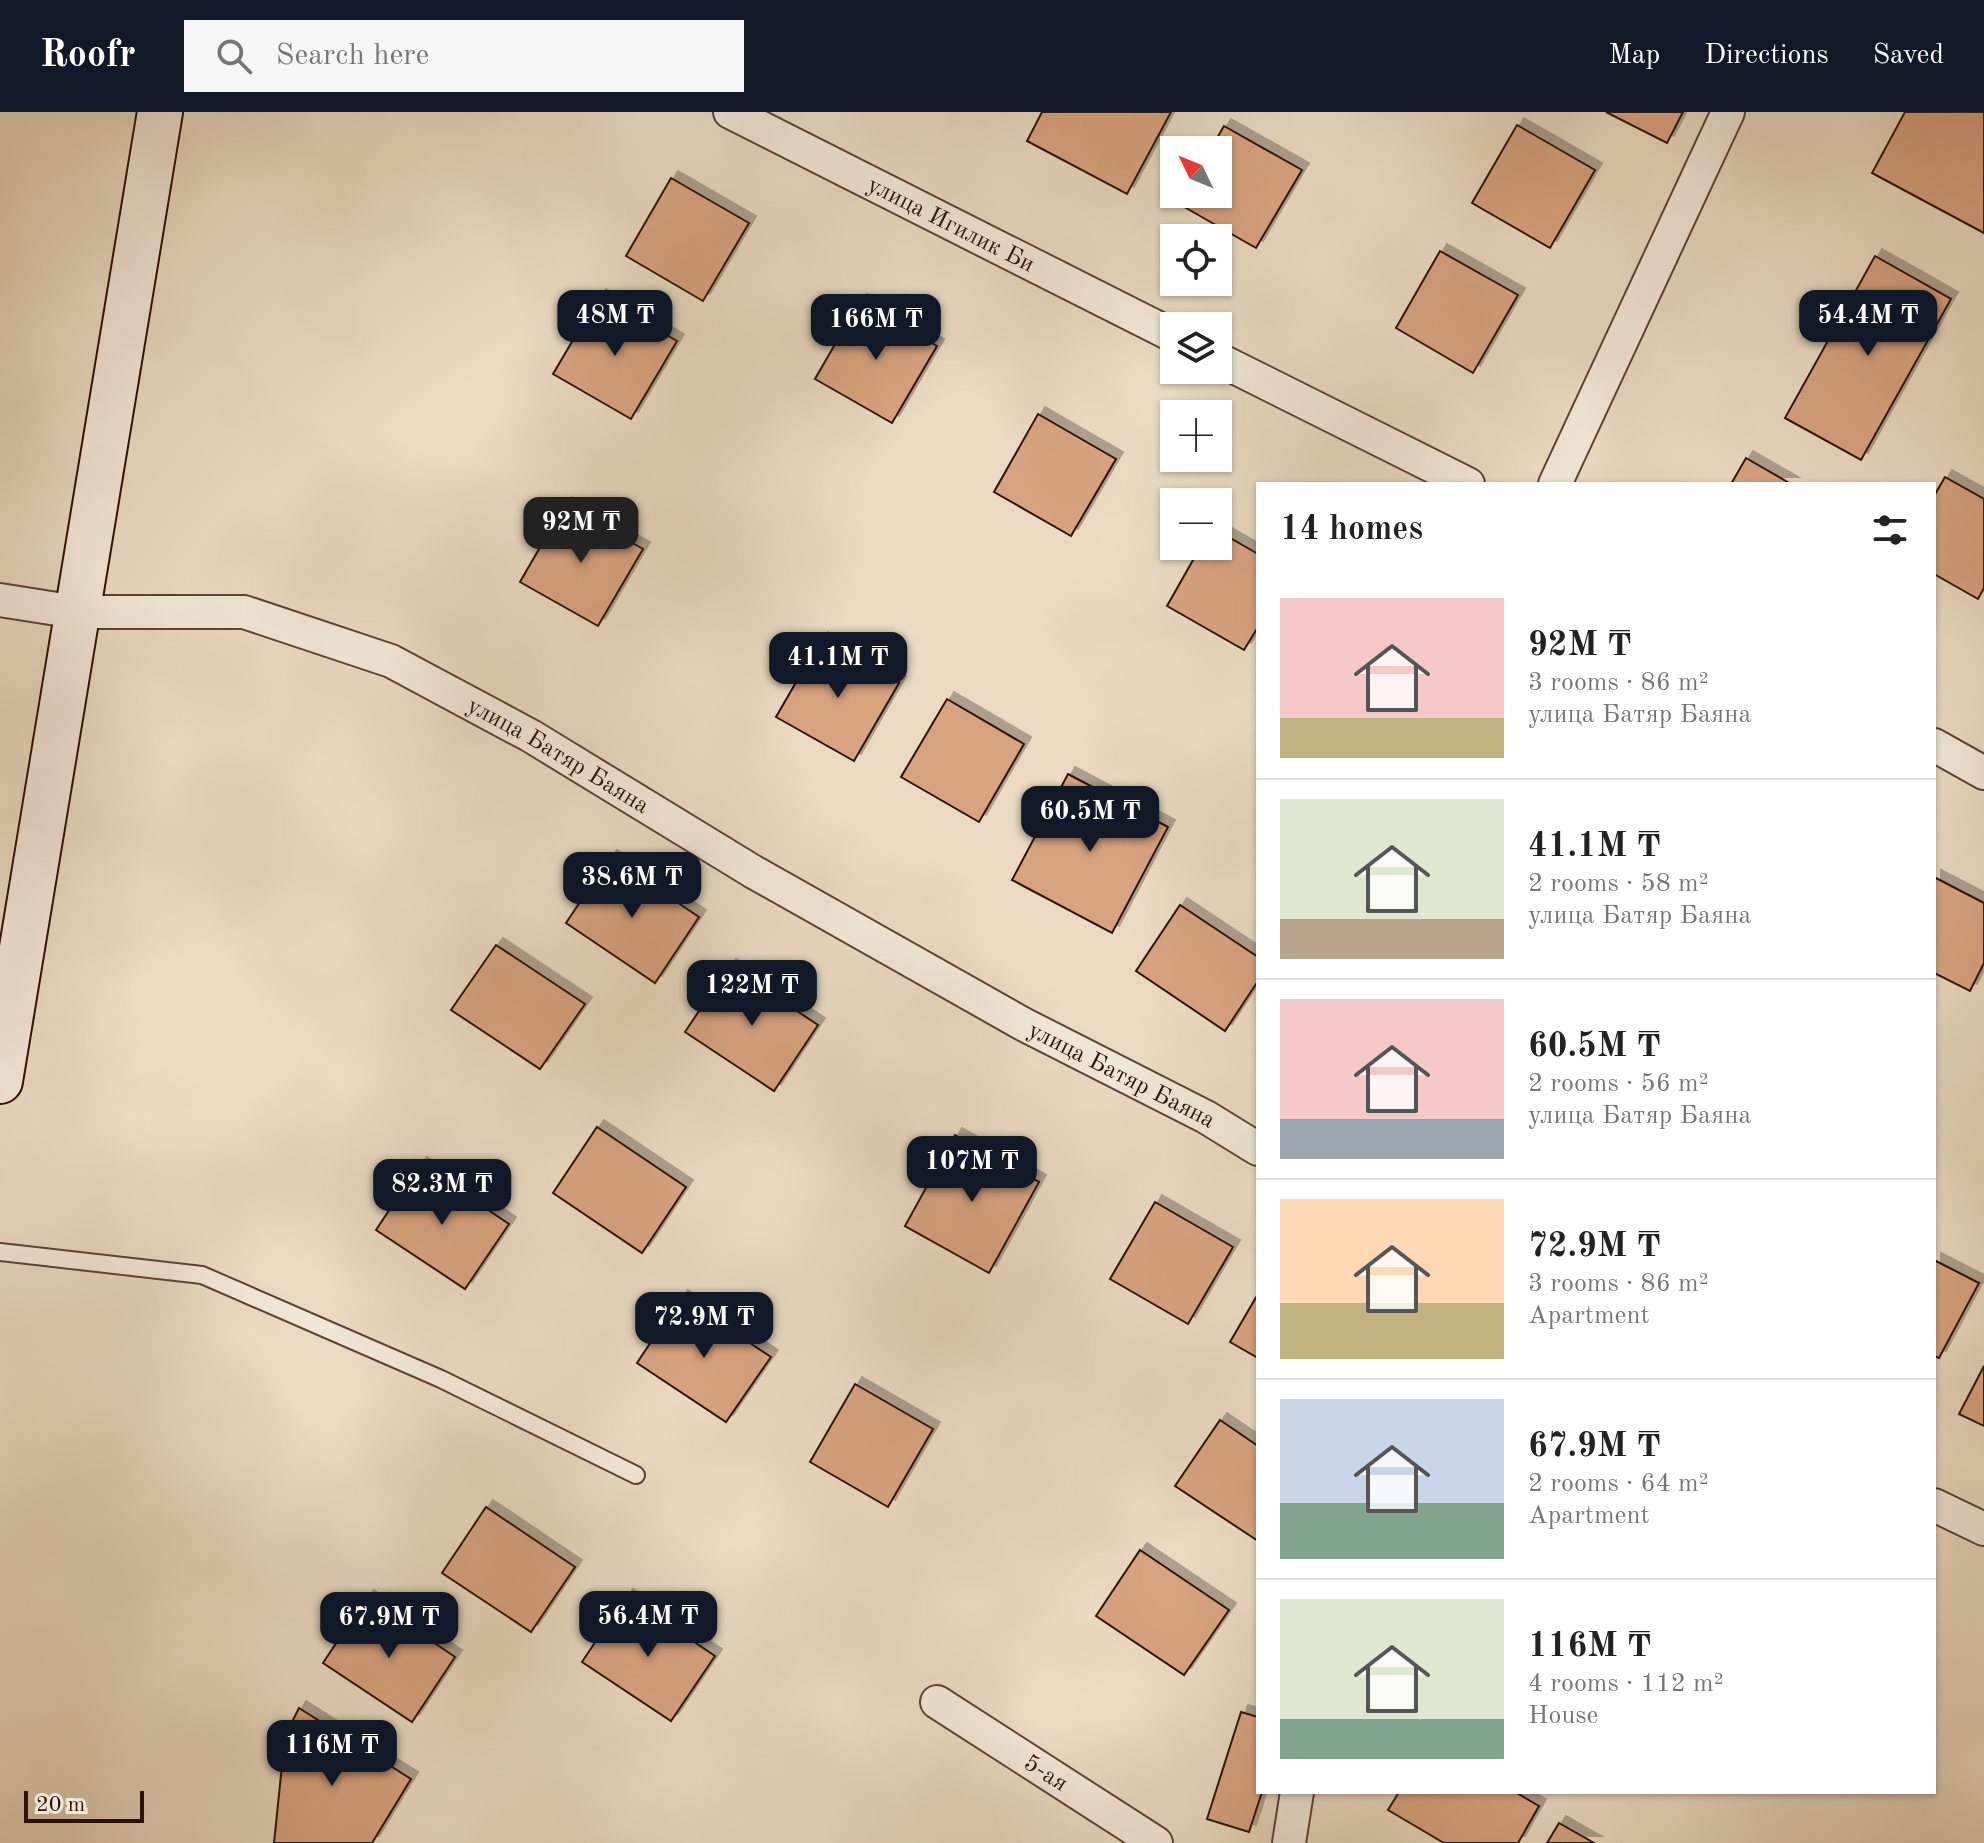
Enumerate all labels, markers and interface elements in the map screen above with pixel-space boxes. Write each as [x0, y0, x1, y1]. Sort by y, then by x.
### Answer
search box [184, 20, 744, 92]
icon: search [212, 34, 256, 78]
text: Roofr [40, 37, 136, 75]
text: Search here [276, 41, 429, 71]
text: Map [1608, 42, 1660, 70]
text: Directions [1704, 42, 1829, 70]
text: Saved [1873, 42, 1944, 70]
north arrow [1160, 136, 1232, 208]
map controls [1160, 136, 1232, 560]
street label: улица Игилик Би [863, 173, 1038, 278]
button: locate [1160, 224, 1232, 296]
pin: 48M ₸ [559, 290, 671, 358]
pin: 54.4M ₸ [1794, 290, 1942, 358]
pin: 166M ₸ [811, 294, 941, 362]
text: 48M ₸ [575, 303, 655, 329]
text: 54.4M ₸ [1817, 303, 1919, 329]
text: 166M ₸ [829, 307, 923, 333]
button: layers [1160, 312, 1232, 384]
button: + [1160, 400, 1232, 472]
button: − [1160, 488, 1232, 560]
pin: 92M ₸ [525, 497, 637, 565]
icon: filters [1868, 508, 1912, 552]
text: 92M ₸ [541, 510, 621, 536]
text: 14 homes [1280, 513, 1423, 547]
text: 92M ₸ [1528, 629, 1632, 663]
icon: home [1344, 630, 1440, 726]
pin: 41.1M ₸ [764, 632, 912, 700]
text: 41.1M ₸ [787, 645, 889, 671]
text: 3 rooms · 86 m² [1528, 670, 1709, 696]
street label: улица Батяр Баяна [463, 694, 653, 819]
text: улица Батяр Баяна [1528, 702, 1751, 728]
pin: 60.5M ₸ [1016, 786, 1164, 854]
text: 60.5M ₸ [1039, 799, 1141, 825]
text: 41.1M ₸ [1528, 830, 1661, 864]
icon: home [1344, 831, 1440, 927]
pin: 38.6M ₸ [558, 852, 706, 920]
text: 38.6M ₸ [581, 865, 683, 891]
text: 2 rooms · 58 m² [1528, 871, 1709, 897]
text: улица Батяр Баяна [1528, 903, 1751, 929]
pin: 122M ₸ [687, 960, 817, 1028]
text: 122M ₸ [705, 973, 799, 999]
street label: улица Батяр Баяна [1024, 1019, 1219, 1134]
text: 60.5M ₸ [1528, 1030, 1661, 1064]
icon: home [1344, 1031, 1440, 1127]
text: 2 rooms · 56 m² [1528, 1071, 1709, 1097]
text: улица Батяр Баяна [1528, 1103, 1751, 1129]
pin: 107M ₸ [907, 1136, 1037, 1204]
text: 107M ₸ [925, 1149, 1019, 1175]
pin: 82.3M ₸ [368, 1159, 516, 1227]
text: 82.3M ₸ [391, 1172, 493, 1198]
text: 72.9M ₸ [1528, 1230, 1661, 1264]
icon: home [1344, 1231, 1440, 1327]
text: 3 rooms · 86 m² [1528, 1271, 1709, 1297]
pin: 72.9M ₸ [630, 1292, 778, 1360]
text: Apartment [1528, 1303, 1650, 1329]
text: 72.9M ₸ [653, 1305, 755, 1331]
text: 67.9M ₸ [1528, 1430, 1661, 1464]
icon: home [1344, 1431, 1440, 1527]
text: 2 rooms · 64 m² [1528, 1471, 1709, 1497]
text: Apartment [1528, 1503, 1650, 1529]
pin: 56.4M ₸ [574, 1591, 722, 1659]
pin: 67.9M ₸ [315, 1592, 463, 1660]
text: 56.4M ₸ [597, 1604, 699, 1630]
text: 67.9M ₸ [338, 1605, 440, 1631]
text: 116M ₸ [1528, 1630, 1651, 1664]
icon: home [1344, 1631, 1440, 1727]
text: 4 rooms · 112 m² [1528, 1671, 1724, 1697]
text: House [1528, 1703, 1599, 1729]
pin: 116M ₸ [267, 1720, 397, 1788]
text: 116M ₸ [285, 1733, 379, 1759]
street label: 5-ая [1019, 1751, 1072, 1797]
scale bar [24, 1787, 144, 1823]
text: 20 m [36, 1794, 85, 1816]

